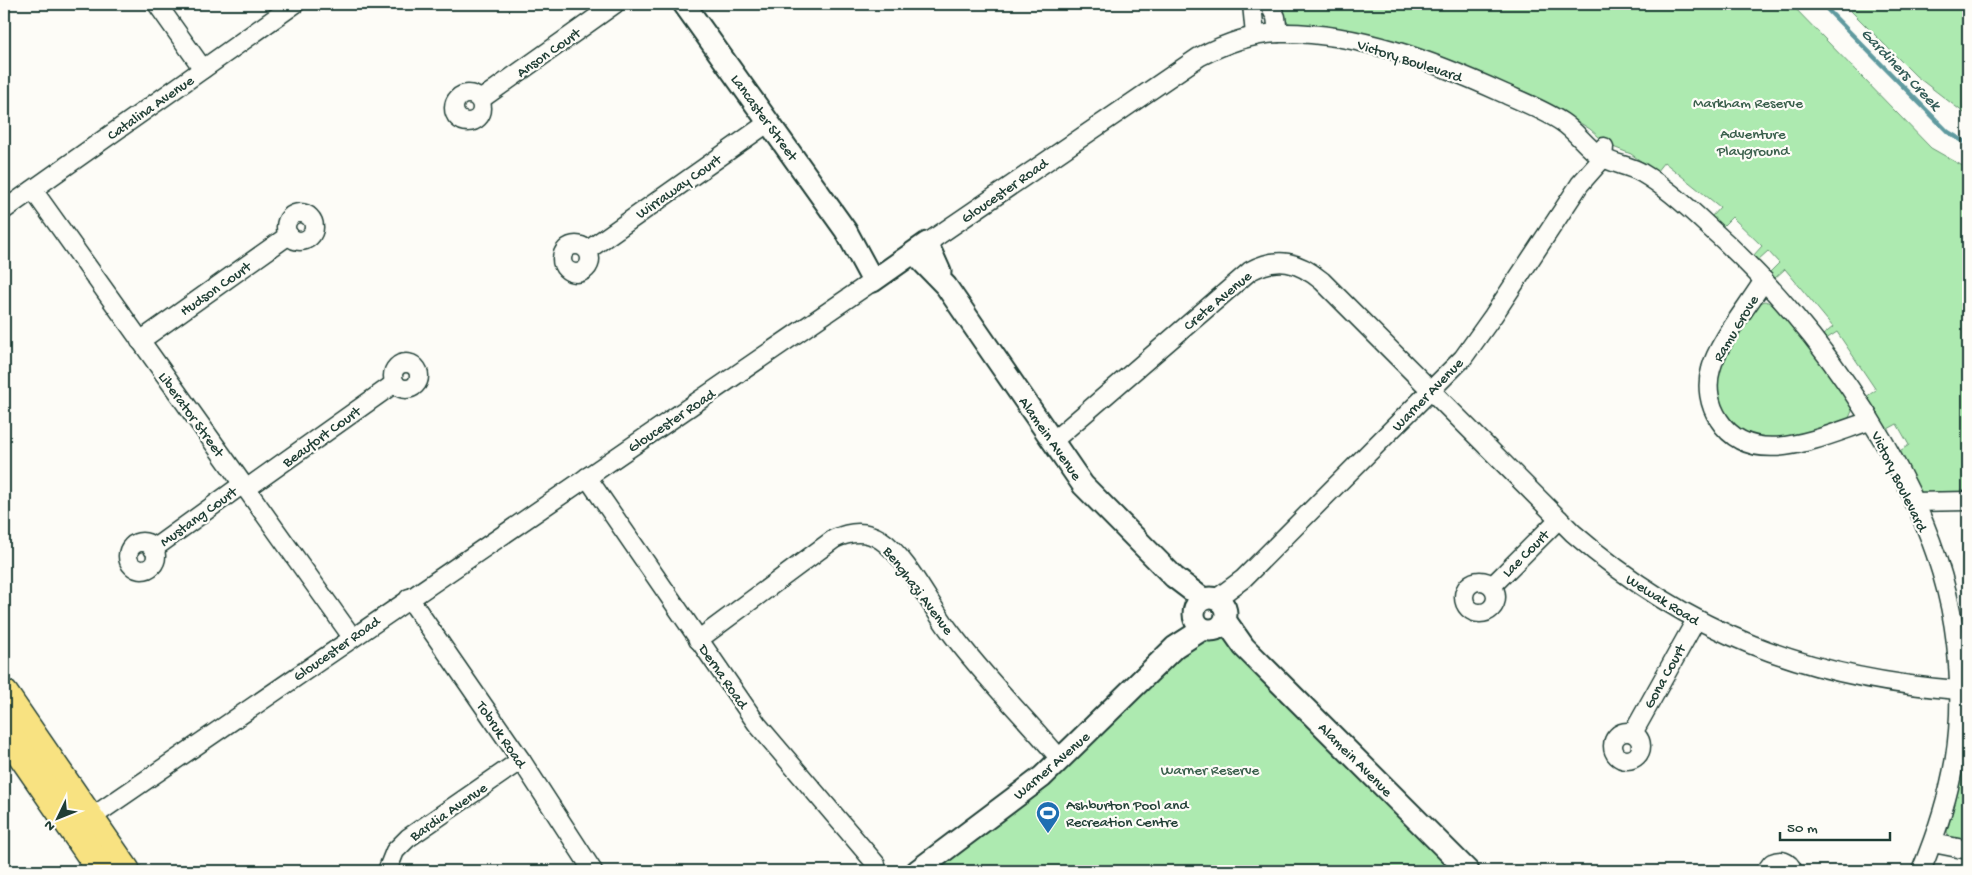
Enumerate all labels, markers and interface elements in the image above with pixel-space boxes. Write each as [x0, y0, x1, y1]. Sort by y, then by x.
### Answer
street label: Anson Court [514, 24, 586, 82]
water label: Gardiners Creek [1856, 25, 1945, 117]
street label: Victory Boulevard [1354, 36, 1465, 88]
street label: Lancaster Street [726, 71, 802, 166]
street label: Catalina Avenue [104, 72, 198, 145]
park label: Markham Reserve [1693, 95, 1803, 113]
park label: Adventure Playground [1716, 126, 1790, 161]
street label: Wirraway Court [633, 150, 727, 224]
street label: Gloucester Road [958, 154, 1053, 228]
street label: Hudson Court [177, 257, 257, 321]
street label: Crete Avenue [1180, 268, 1256, 335]
street label: Ramu Grove [1710, 292, 1764, 366]
street label: Warner Avenue [1389, 355, 1468, 436]
street label: Liberator Street [153, 369, 228, 463]
street label: Gloucester Road [625, 385, 720, 457]
street label: Alamein Avenue [1014, 394, 1085, 485]
street label: Beaufort Court [279, 402, 366, 473]
street label: Victory Boulevard [1866, 428, 1931, 536]
street label: Mustang Court [157, 482, 243, 552]
street label: Lae Court [1499, 526, 1555, 582]
street label: Benghazi Avenue [878, 543, 957, 639]
street label: Wewak Road [1622, 571, 1703, 631]
street label: Gloucester Road [290, 612, 385, 686]
street label: Gona Court [1641, 640, 1692, 712]
street label: Derna Road [693, 641, 752, 714]
street label: Tobruk Road [471, 697, 530, 773]
street label: Alamein Avenue [1314, 719, 1396, 802]
street label: Warner Avenue [1010, 728, 1094, 805]
park label: Warner Reserve [1161, 762, 1260, 780]
street label: Bardia Avenue [406, 779, 492, 846]
north arrow [32, 792, 82, 842]
place label: Ashburton Pool and Recreation Centre [1066, 797, 1189, 832]
sports icon: Ashburton Pool and Recreation Centre [1035, 800, 1061, 834]
scale bar [1780, 810, 1890, 842]
text: N [41, 816, 60, 834]
text: 50 m [1787, 820, 1818, 838]

